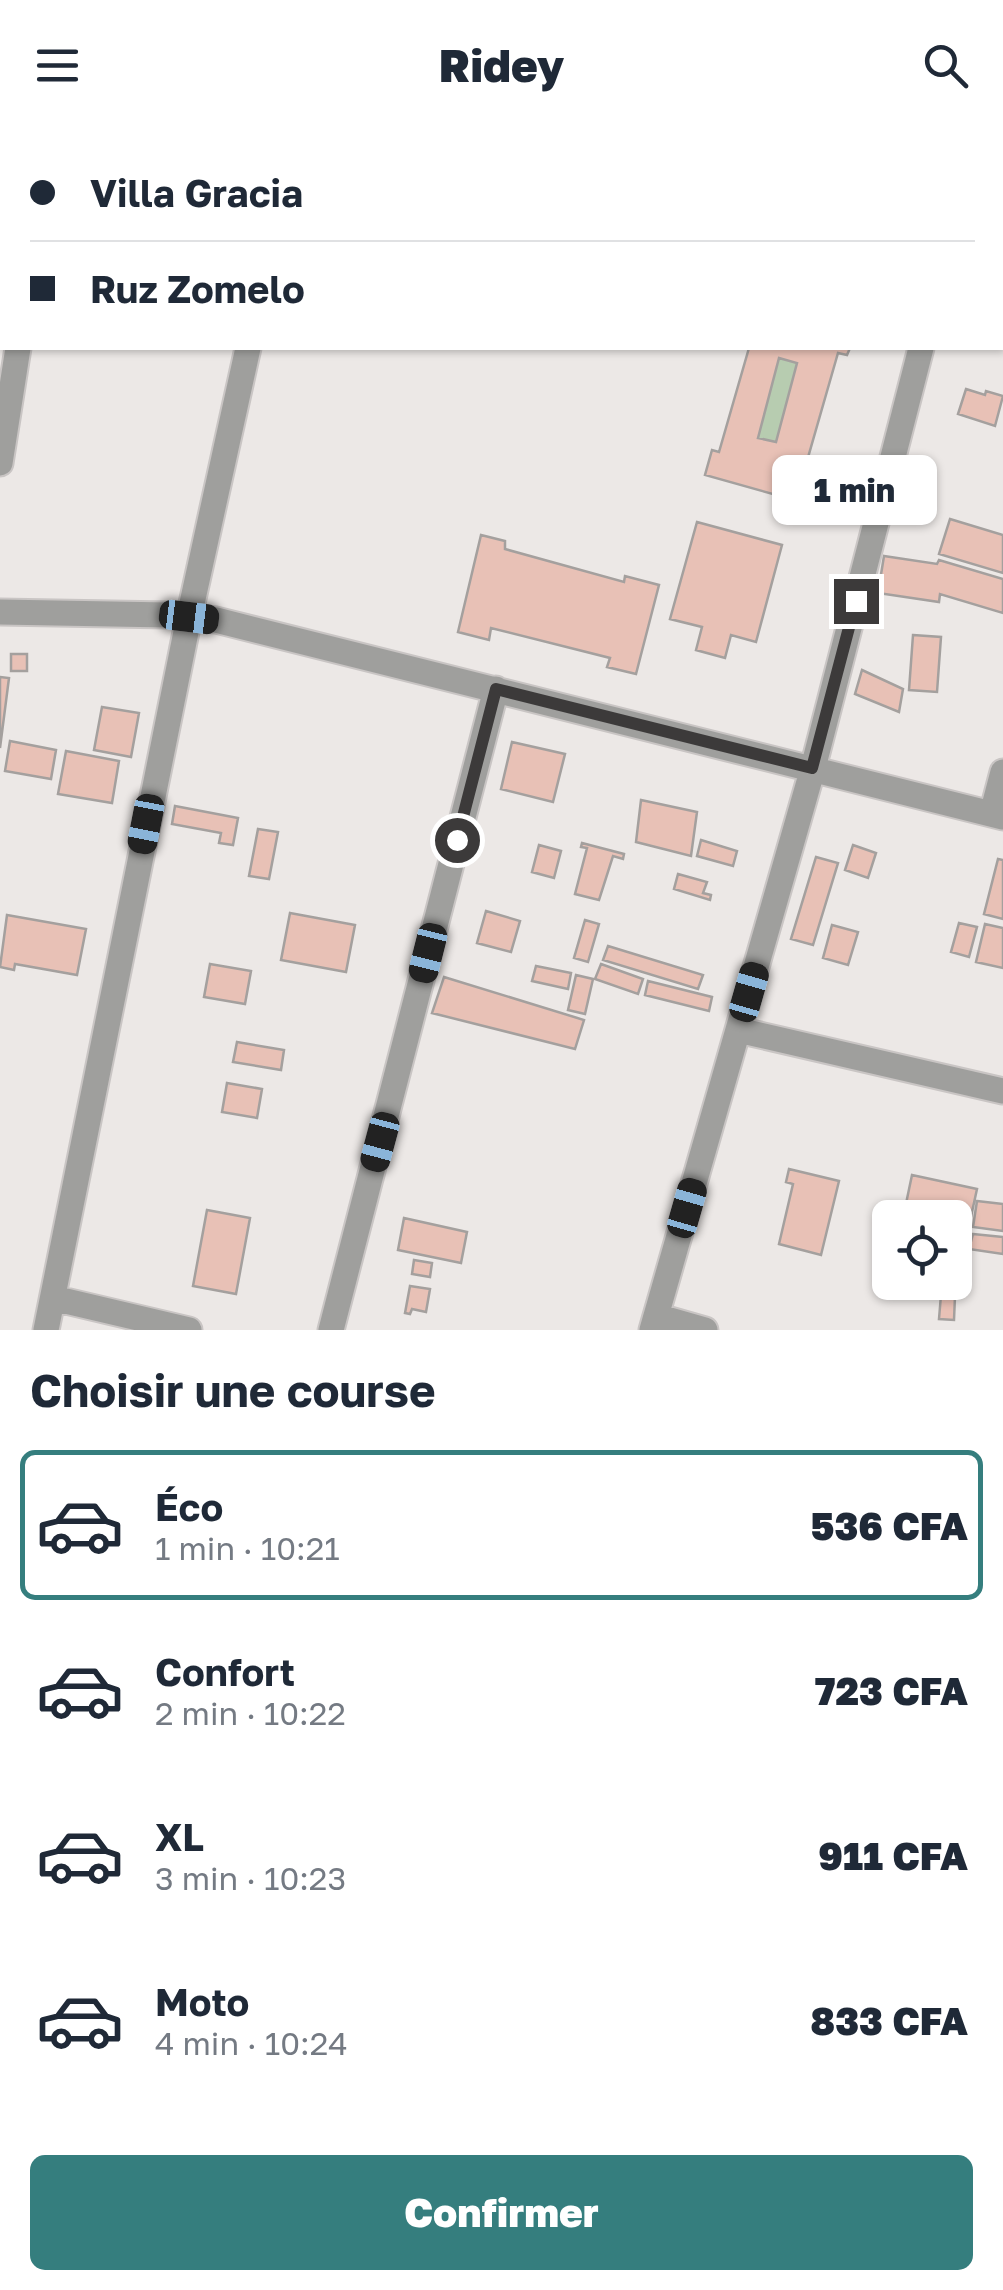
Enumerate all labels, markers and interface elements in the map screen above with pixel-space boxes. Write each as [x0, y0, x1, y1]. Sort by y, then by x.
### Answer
icon: menu [30, 38, 85, 93]
text: Ridey [439, 38, 564, 92]
icon: search [918, 38, 973, 93]
text: Villa Gracia [90, 170, 303, 215]
text: Ruz Zomelo [90, 266, 305, 311]
callout: 1 min [774, 456, 938, 526]
text: 1 min [814, 471, 895, 509]
route end [834, 579, 879, 624]
car [157, 598, 221, 636]
car [126, 792, 166, 856]
route start [435, 818, 480, 863]
car [406, 920, 450, 986]
car [726, 959, 772, 1025]
car [358, 1109, 402, 1175]
car [664, 1175, 710, 1241]
map controls [872, 1200, 972, 1300]
button: locate [872, 1200, 972, 1300]
text: Choisir une course [30, 1363, 436, 1417]
icon: car [35, 1480, 125, 1570]
text: Éco [155, 1484, 223, 1529]
text: 536 CFA [810, 1503, 968, 1548]
text: 1 min · 10:21 [155, 1529, 340, 1567]
icon: car [35, 1645, 125, 1735]
text: Confort [155, 1649, 295, 1694]
text: 723 CFA [815, 1668, 968, 1713]
text: 2 min · 10:22 [155, 1694, 346, 1732]
icon: car [35, 1810, 125, 1900]
text: XL [155, 1814, 204, 1859]
text: 911 CFA [818, 1833, 968, 1878]
text: 3 min · 10:23 [155, 1859, 346, 1897]
icon: car [35, 1975, 125, 2065]
text: Moto [155, 1979, 249, 2024]
text: 833 CFA [810, 1998, 968, 2043]
text: 4 min · 10:24 [155, 2024, 348, 2062]
button: Confirmer [30, 2155, 973, 2270]

